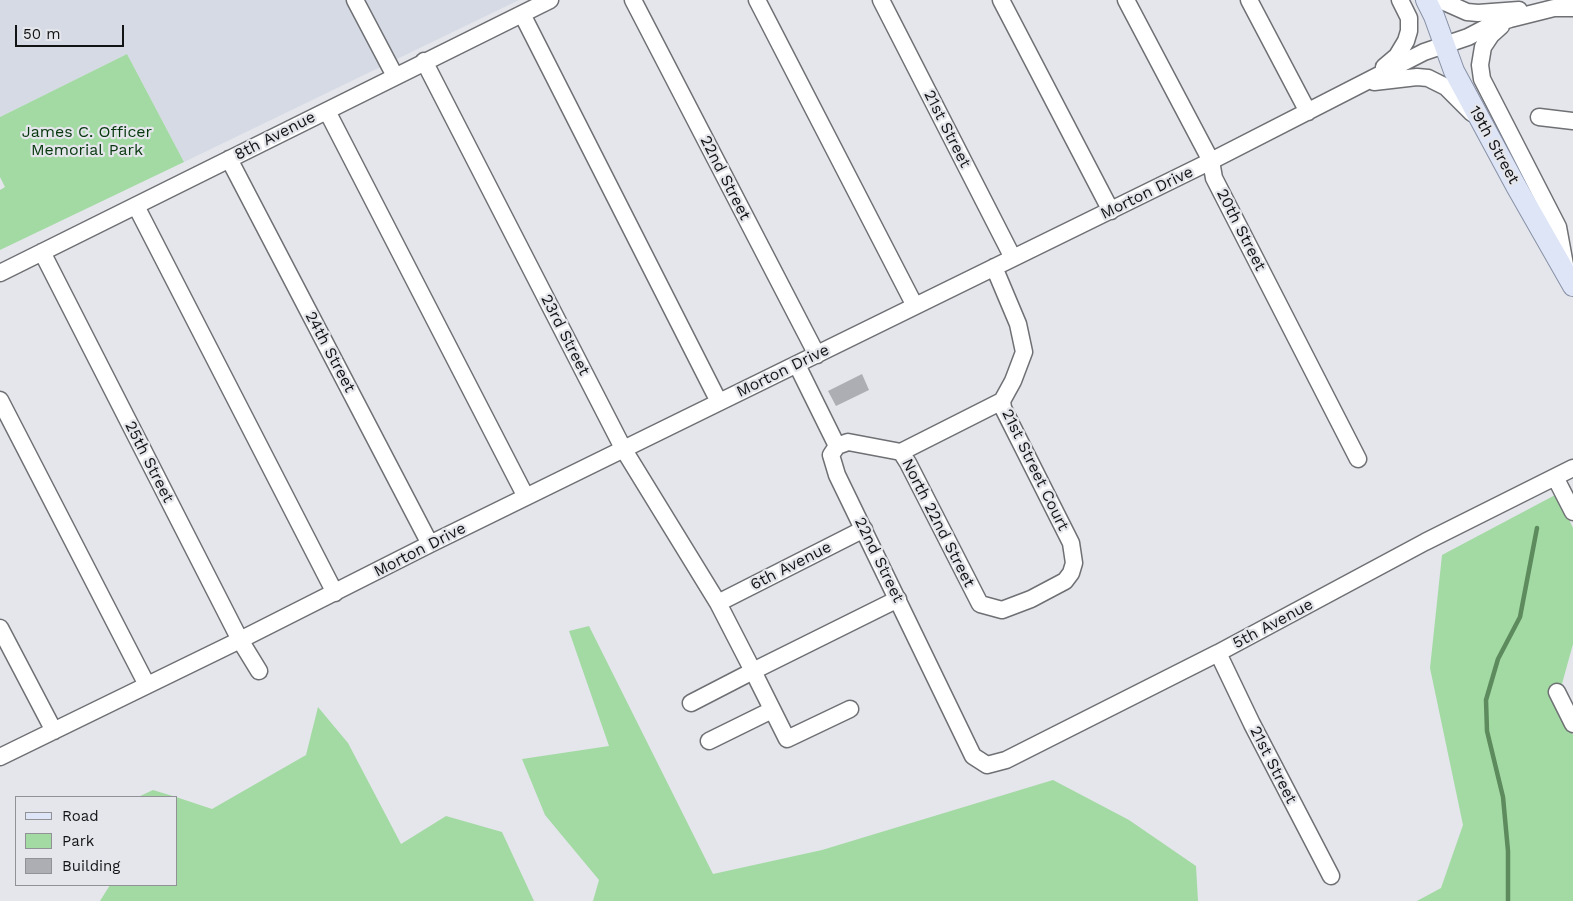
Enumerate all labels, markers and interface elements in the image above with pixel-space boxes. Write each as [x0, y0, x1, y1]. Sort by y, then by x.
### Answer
scale bar [18, 15, 126, 47]
text: 50 m [23, 25, 60, 43]
street label: 21st Street [919, 87, 975, 171]
street label: 19th Street [1465, 103, 1523, 187]
street label: 8th Avenue [231, 107, 319, 165]
park label: James C. Officer Memorial Park [22, 122, 152, 160]
street label: 22nd Street [696, 133, 754, 223]
street label: Morton Drive [1098, 162, 1196, 224]
street label: 20th Street [1212, 186, 1270, 274]
street label: 23rd Street [536, 291, 594, 379]
street label: 24th Street [301, 308, 359, 396]
street label: Morton Drive [734, 340, 832, 402]
street label: 21st Street Court [997, 406, 1073, 534]
street label: 25th Street [120, 418, 178, 506]
street label: North 22nd Street [897, 456, 979, 590]
street label: 22nd Street [850, 514, 908, 606]
street label: Morton Drive [371, 519, 469, 581]
street label: 6th Avenue [747, 537, 835, 595]
street label: 5th Avenue [1230, 595, 1316, 653]
street label: 21st Street [1245, 723, 1301, 807]
legend [15, 796, 178, 886]
text: Road [62, 807, 99, 825]
text: Park [62, 832, 94, 850]
text: Building [62, 857, 120, 875]

